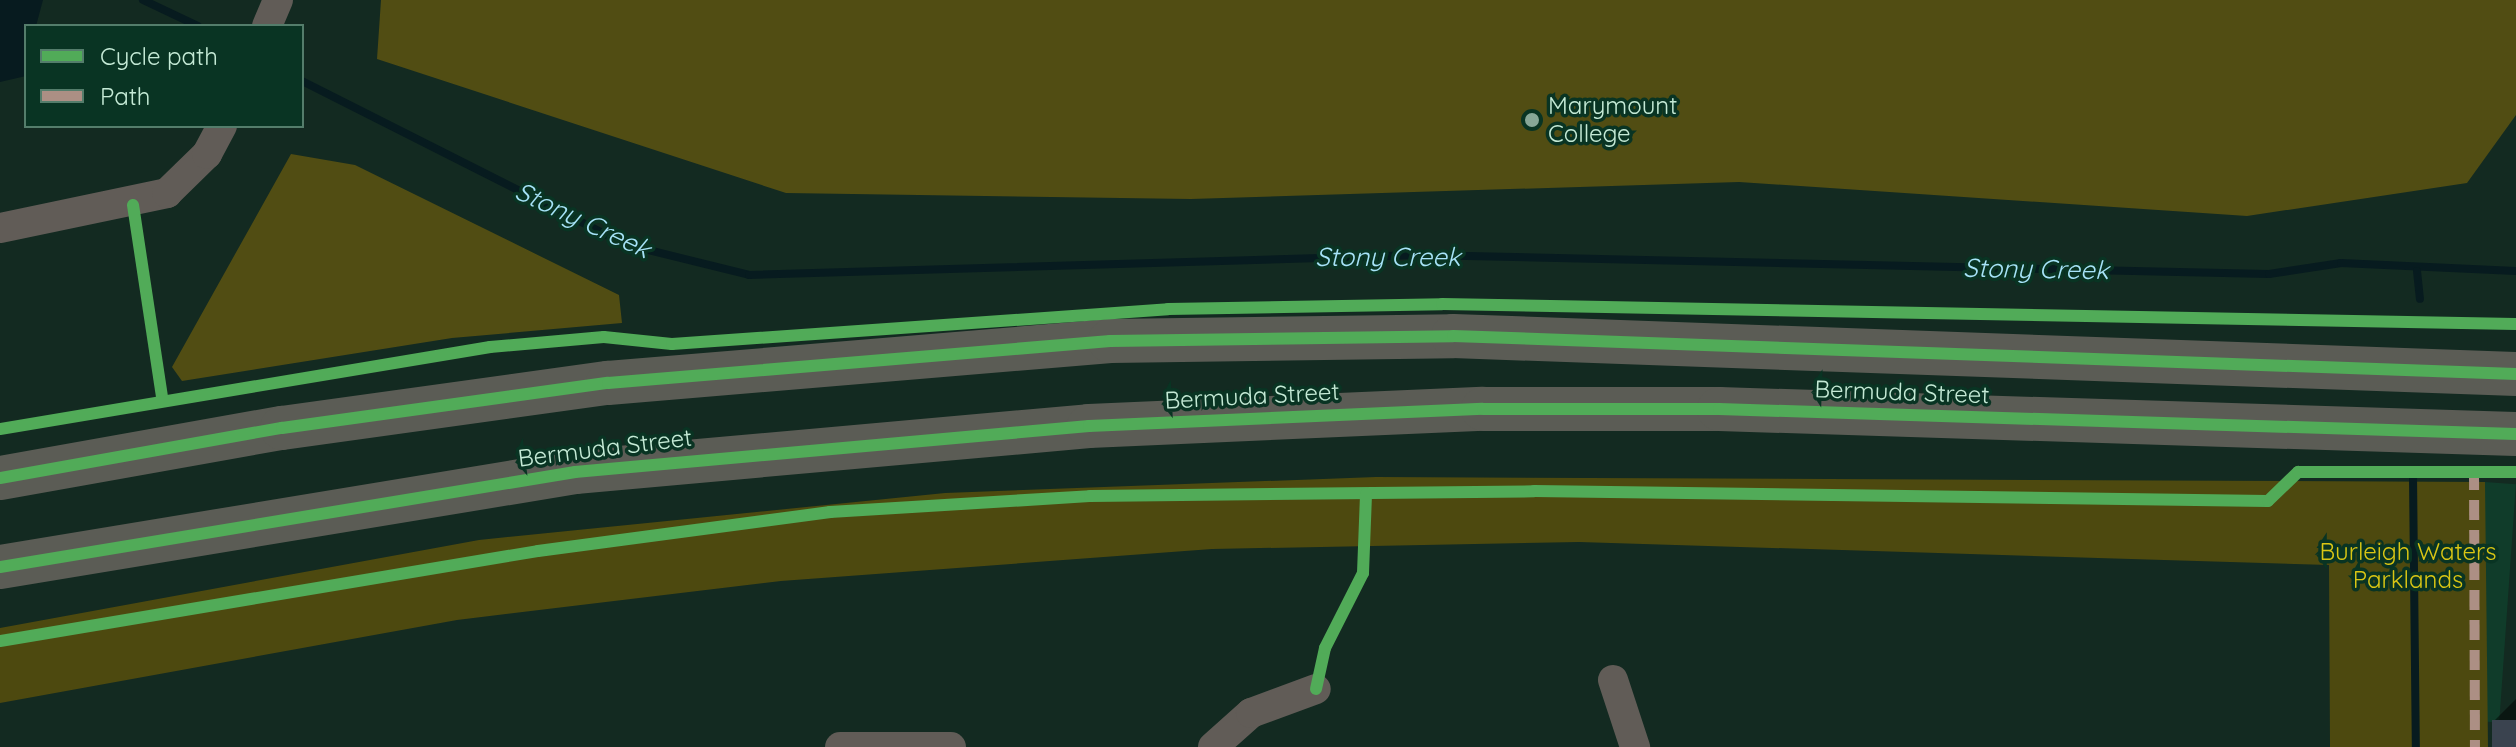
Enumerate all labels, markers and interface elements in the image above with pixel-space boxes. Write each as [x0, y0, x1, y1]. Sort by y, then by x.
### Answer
legend [24, 24, 304, 128]
text: Cycle path [100, 41, 218, 71]
text: Path [100, 81, 151, 111]
place label: Marymount College [1548, 92, 1677, 148]
marker: Marymount College [1523, 111, 1541, 129]
water label: Stony Creek [510, 175, 656, 265]
water label: Stony Creek [1315, 241, 1461, 273]
water label: Stony Creek [1963, 252, 2109, 286]
street label: Bermuda Street [1814, 375, 1990, 409]
street label: Bermuda Street [1164, 377, 1340, 415]
street label: Bermuda Street [516, 423, 694, 473]
park label: Burleigh Waters Parklands [2319, 538, 2497, 594]

